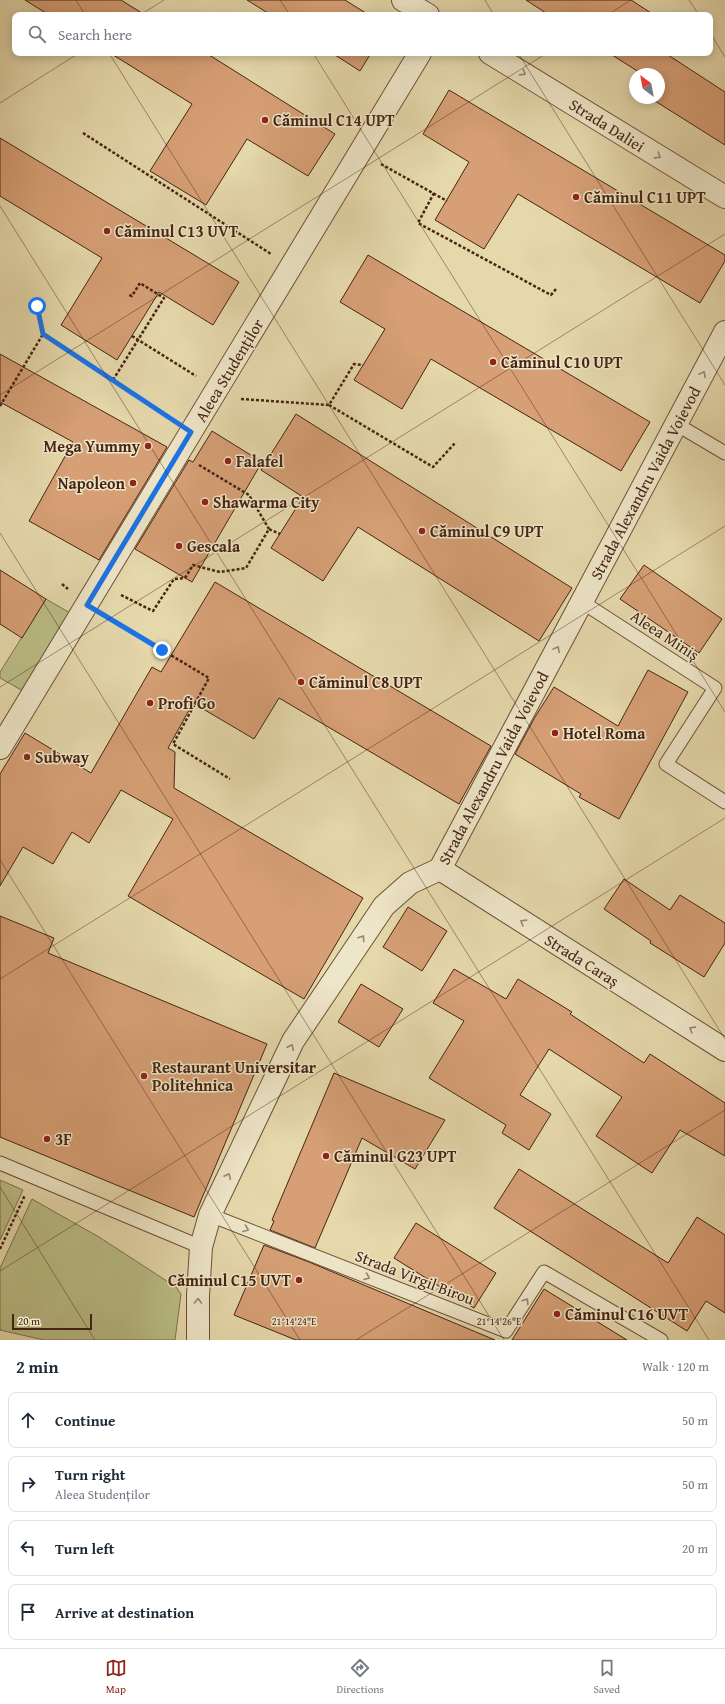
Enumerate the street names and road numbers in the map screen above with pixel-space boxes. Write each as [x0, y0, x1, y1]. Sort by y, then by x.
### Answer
street label: Strada Daliei [564, 92, 650, 158]
street label: Aleea Studenților [189, 313, 270, 426]
street label: Strada Alexandru Vaida Voievod [584, 382, 706, 584]
street label: Aleea Miniș [626, 604, 704, 666]
street label: Strada Alexandru Vaida Voievod [432, 667, 554, 869]
street label: Strada Caraș [540, 928, 624, 992]
street label: Strada Virgil Birou [352, 1243, 478, 1311]

